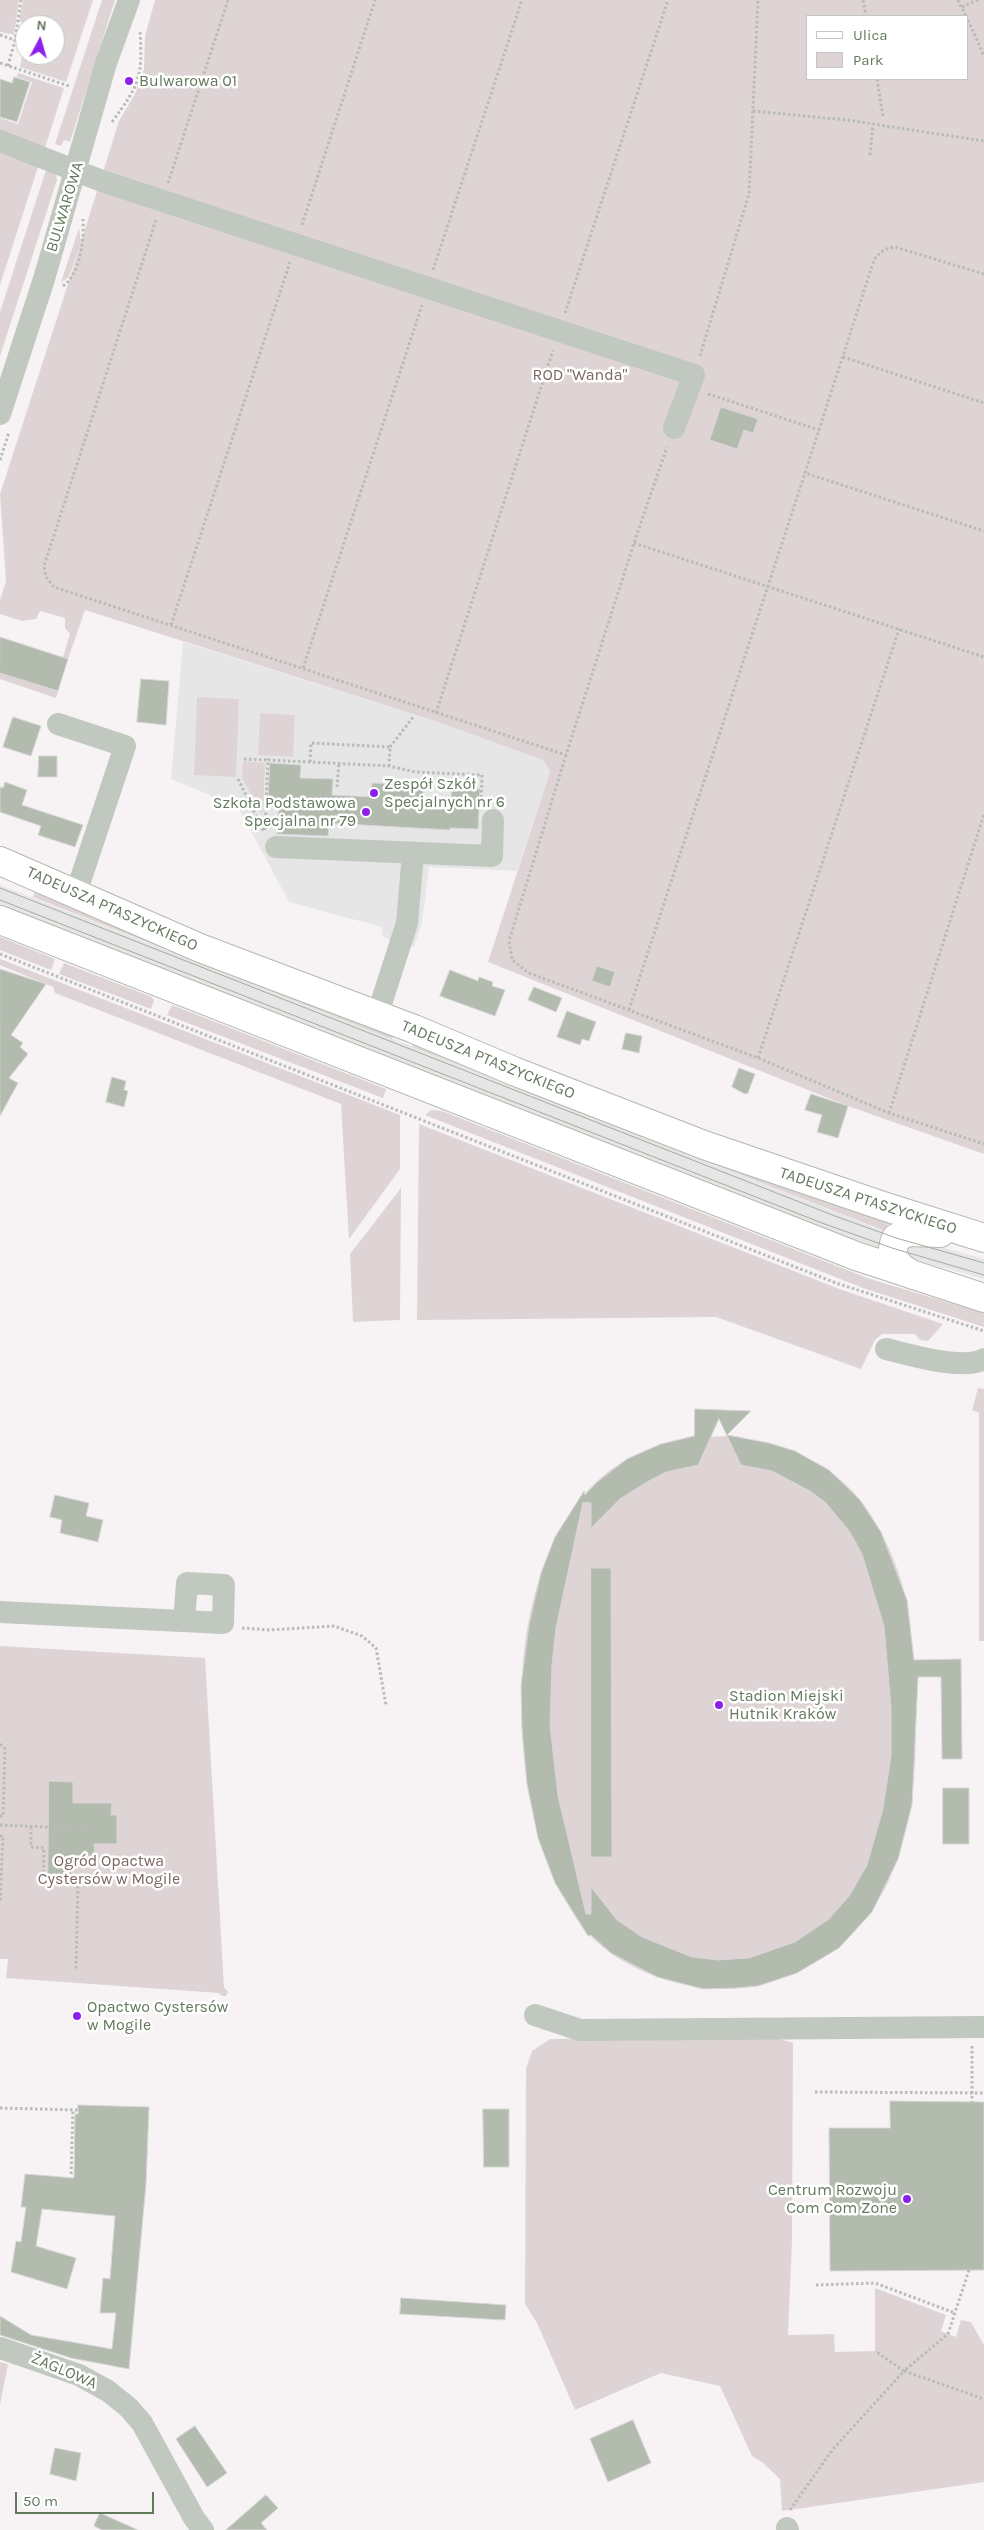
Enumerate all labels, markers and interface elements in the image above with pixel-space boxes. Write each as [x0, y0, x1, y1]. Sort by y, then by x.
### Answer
north arrow [15, 15, 65, 65]
legend [806, 15, 969, 80]
text: N [36, 17, 47, 35]
text: Ulica [853, 26, 887, 44]
text: Park [853, 51, 883, 69]
place label: Bulwarowa 01 [139, 71, 237, 91]
marker: Bulwarowa 01 [123, 75, 135, 87]
street label: BULWAROWA [42, 160, 88, 254]
park label: ROD "Wanda" [533, 365, 627, 385]
place label: Zespół Szkół Specjalnych nr 6 [384, 774, 505, 812]
marker: Zespół Szkół Specjalnych nr 6 [368, 787, 380, 799]
place label: Szkoła Podstawowa Specjalna nr 79 [213, 793, 356, 831]
marker: Szkoła Podstawowa Specjalna nr 79 [360, 806, 372, 818]
street label: TADEUSZA PTASZYCKIEGO [23, 863, 201, 955]
street label: TADEUSZA PTASZYCKIEGO [398, 1016, 578, 1104]
street label: TADEUSZA PTASZYCKIEGO [777, 1163, 959, 1239]
place label: Stadion Miejski Hutnik Kraków [729, 1686, 844, 1724]
marker: Stadion Miejski Hutnik Kraków [713, 1699, 725, 1711]
park label: Ogród Opactwa Cystersów w Mogile [38, 1851, 180, 1889]
place label: Opactwo Cystersów w Mogile [87, 1997, 228, 2035]
marker: Opactwo Cystersów w Mogile [71, 2010, 83, 2022]
place label: Centrum Rozwoju Com Com Zone [768, 2180, 897, 2218]
marker: Centrum Rozwoju Com Com Zone [901, 2193, 913, 2205]
street label: ŻAGLOWA [28, 2349, 100, 2393]
scale bar [18, 2482, 156, 2514]
text: 50 m [23, 2492, 58, 2510]

